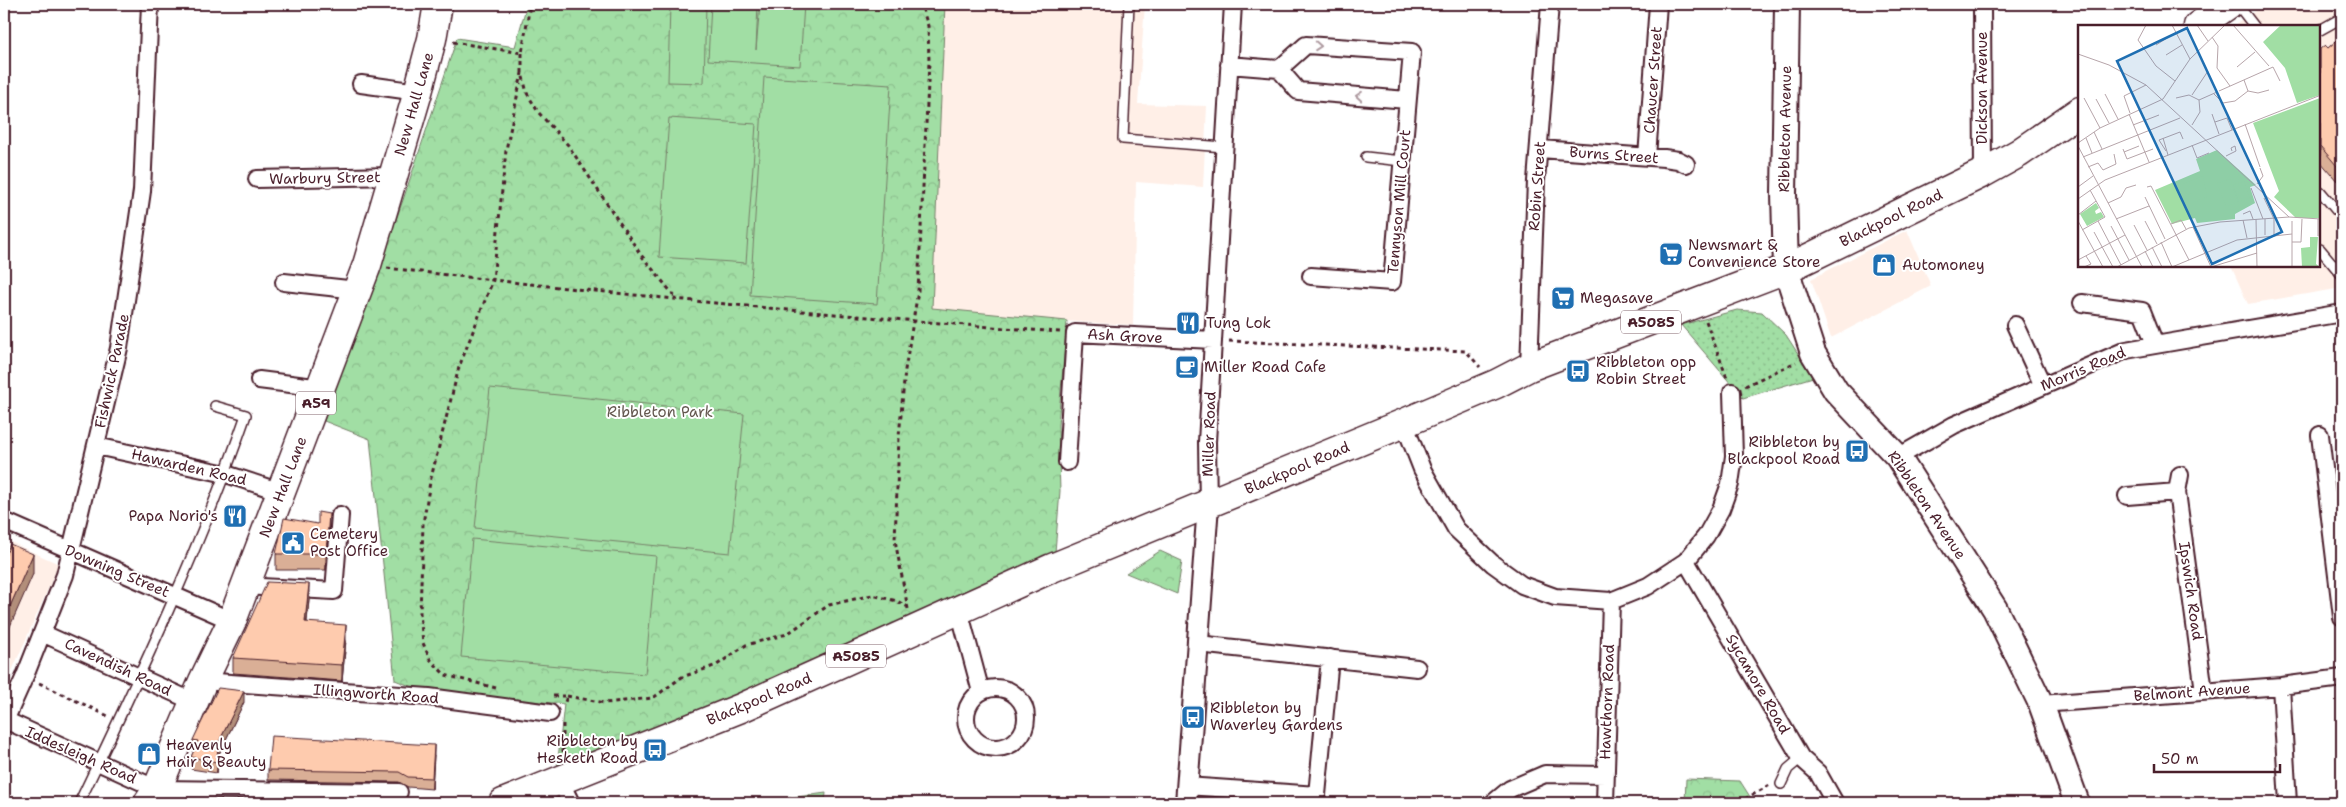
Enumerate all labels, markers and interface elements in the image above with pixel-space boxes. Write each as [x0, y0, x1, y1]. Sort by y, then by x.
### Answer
inset map [2078, 25, 2321, 268]
street label: Chaucer Street [1639, 26, 1667, 134]
street label: Dickson Avenue [1972, 31, 1992, 145]
one-way arrow [1314, 40, 1322, 51]
street label: New Hall Lane [390, 50, 438, 158]
street label: Ribbleton Avenue [1774, 65, 1796, 193]
one-way arrow [1354, 91, 1362, 102]
street label: Tennyson Mill Court [1383, 129, 1415, 275]
street label: Robin Street [1524, 140, 1550, 232]
street label: Burns Street [1569, 142, 1659, 168]
street label: Warbury Street [269, 167, 381, 189]
street label: Blackpool Road [1836, 184, 1946, 252]
place label: Newsmart & Convenience Store [1688, 235, 1820, 272]
supermarket icon: Newsmart & Convenience Store [1658, 241, 1684, 267]
shop icon: Automoney [1871, 252, 1897, 278]
place label: Automoney [1902, 255, 1985, 275]
supermarket icon: Megasave [1550, 285, 1576, 311]
place label: Megasave [1580, 288, 1653, 308]
restaurant icon: Tung Lok [1175, 310, 1201, 336]
road number: A5085 [1621, 311, 1681, 334]
street label: Fishwick Parade [90, 312, 134, 430]
place label: Tung Lok [1206, 313, 1271, 333]
street label: Ash Grove [1087, 324, 1163, 348]
street label: Morris Road [2037, 342, 2129, 396]
place label: Ribbleton opp Robin Street [1596, 352, 1696, 389]
cafe icon: Miller Road Cafe [1174, 354, 1200, 380]
place label: Miller Road Cafe [1204, 357, 1326, 377]
bus stop icon: Ribbleton opp Robin Street [1565, 358, 1591, 384]
street label: Miller Road [1198, 390, 1221, 477]
road number: A59 [296, 392, 336, 414]
park label: Ribbleton Park [607, 402, 713, 422]
place label: Ribbleton by Blackpool Road [1727, 432, 1840, 469]
street label: New Hall Lane [255, 434, 311, 540]
street label: Blackpool Road [1241, 437, 1353, 499]
bus stop icon: Ribbleton by Blackpool Road [1844, 438, 1870, 464]
street label: Hawarden Road [129, 444, 249, 490]
street label: Ribbleton Avenue [1883, 447, 1971, 563]
restaurant icon: Papa Norio's [222, 503, 248, 529]
place label: Papa Norio's [128, 506, 218, 526]
place label: Cemetery Post Office [310, 524, 388, 561]
public building icon: Cemetery Post Office [280, 530, 306, 556]
street label: Downing Street [61, 540, 173, 602]
street label: Ipswich Road [2174, 540, 2208, 642]
street label: Sycamore Road [1721, 630, 1795, 738]
street label: Cavendish Road [61, 633, 175, 701]
street label: Hawthorn Road [1595, 643, 1619, 760]
road number: A5085 [826, 644, 886, 668]
street label: Blackpool Road [703, 668, 815, 730]
street label: Belmont Avenue [2133, 678, 2251, 706]
street label: Illingworth Road [312, 680, 440, 708]
place label: Ribbleton by Waverley Gardens [1210, 698, 1343, 735]
bus stop icon: Ribbleton by Waverley Gardens [1180, 704, 1206, 730]
street label: Iddesleigh Road [22, 721, 140, 789]
place label: Ribbleton by Hesketh Road [537, 731, 638, 768]
place label: Heavenly Hair & Beauty [166, 735, 266, 772]
bus stop icon: Ribbleton by Hesketh Road [642, 737, 668, 763]
shop icon: Heavenly Hair & Beauty [136, 741, 162, 767]
scale bar [2154, 742, 2280, 774]
text: 50 m [2161, 749, 2199, 769]

